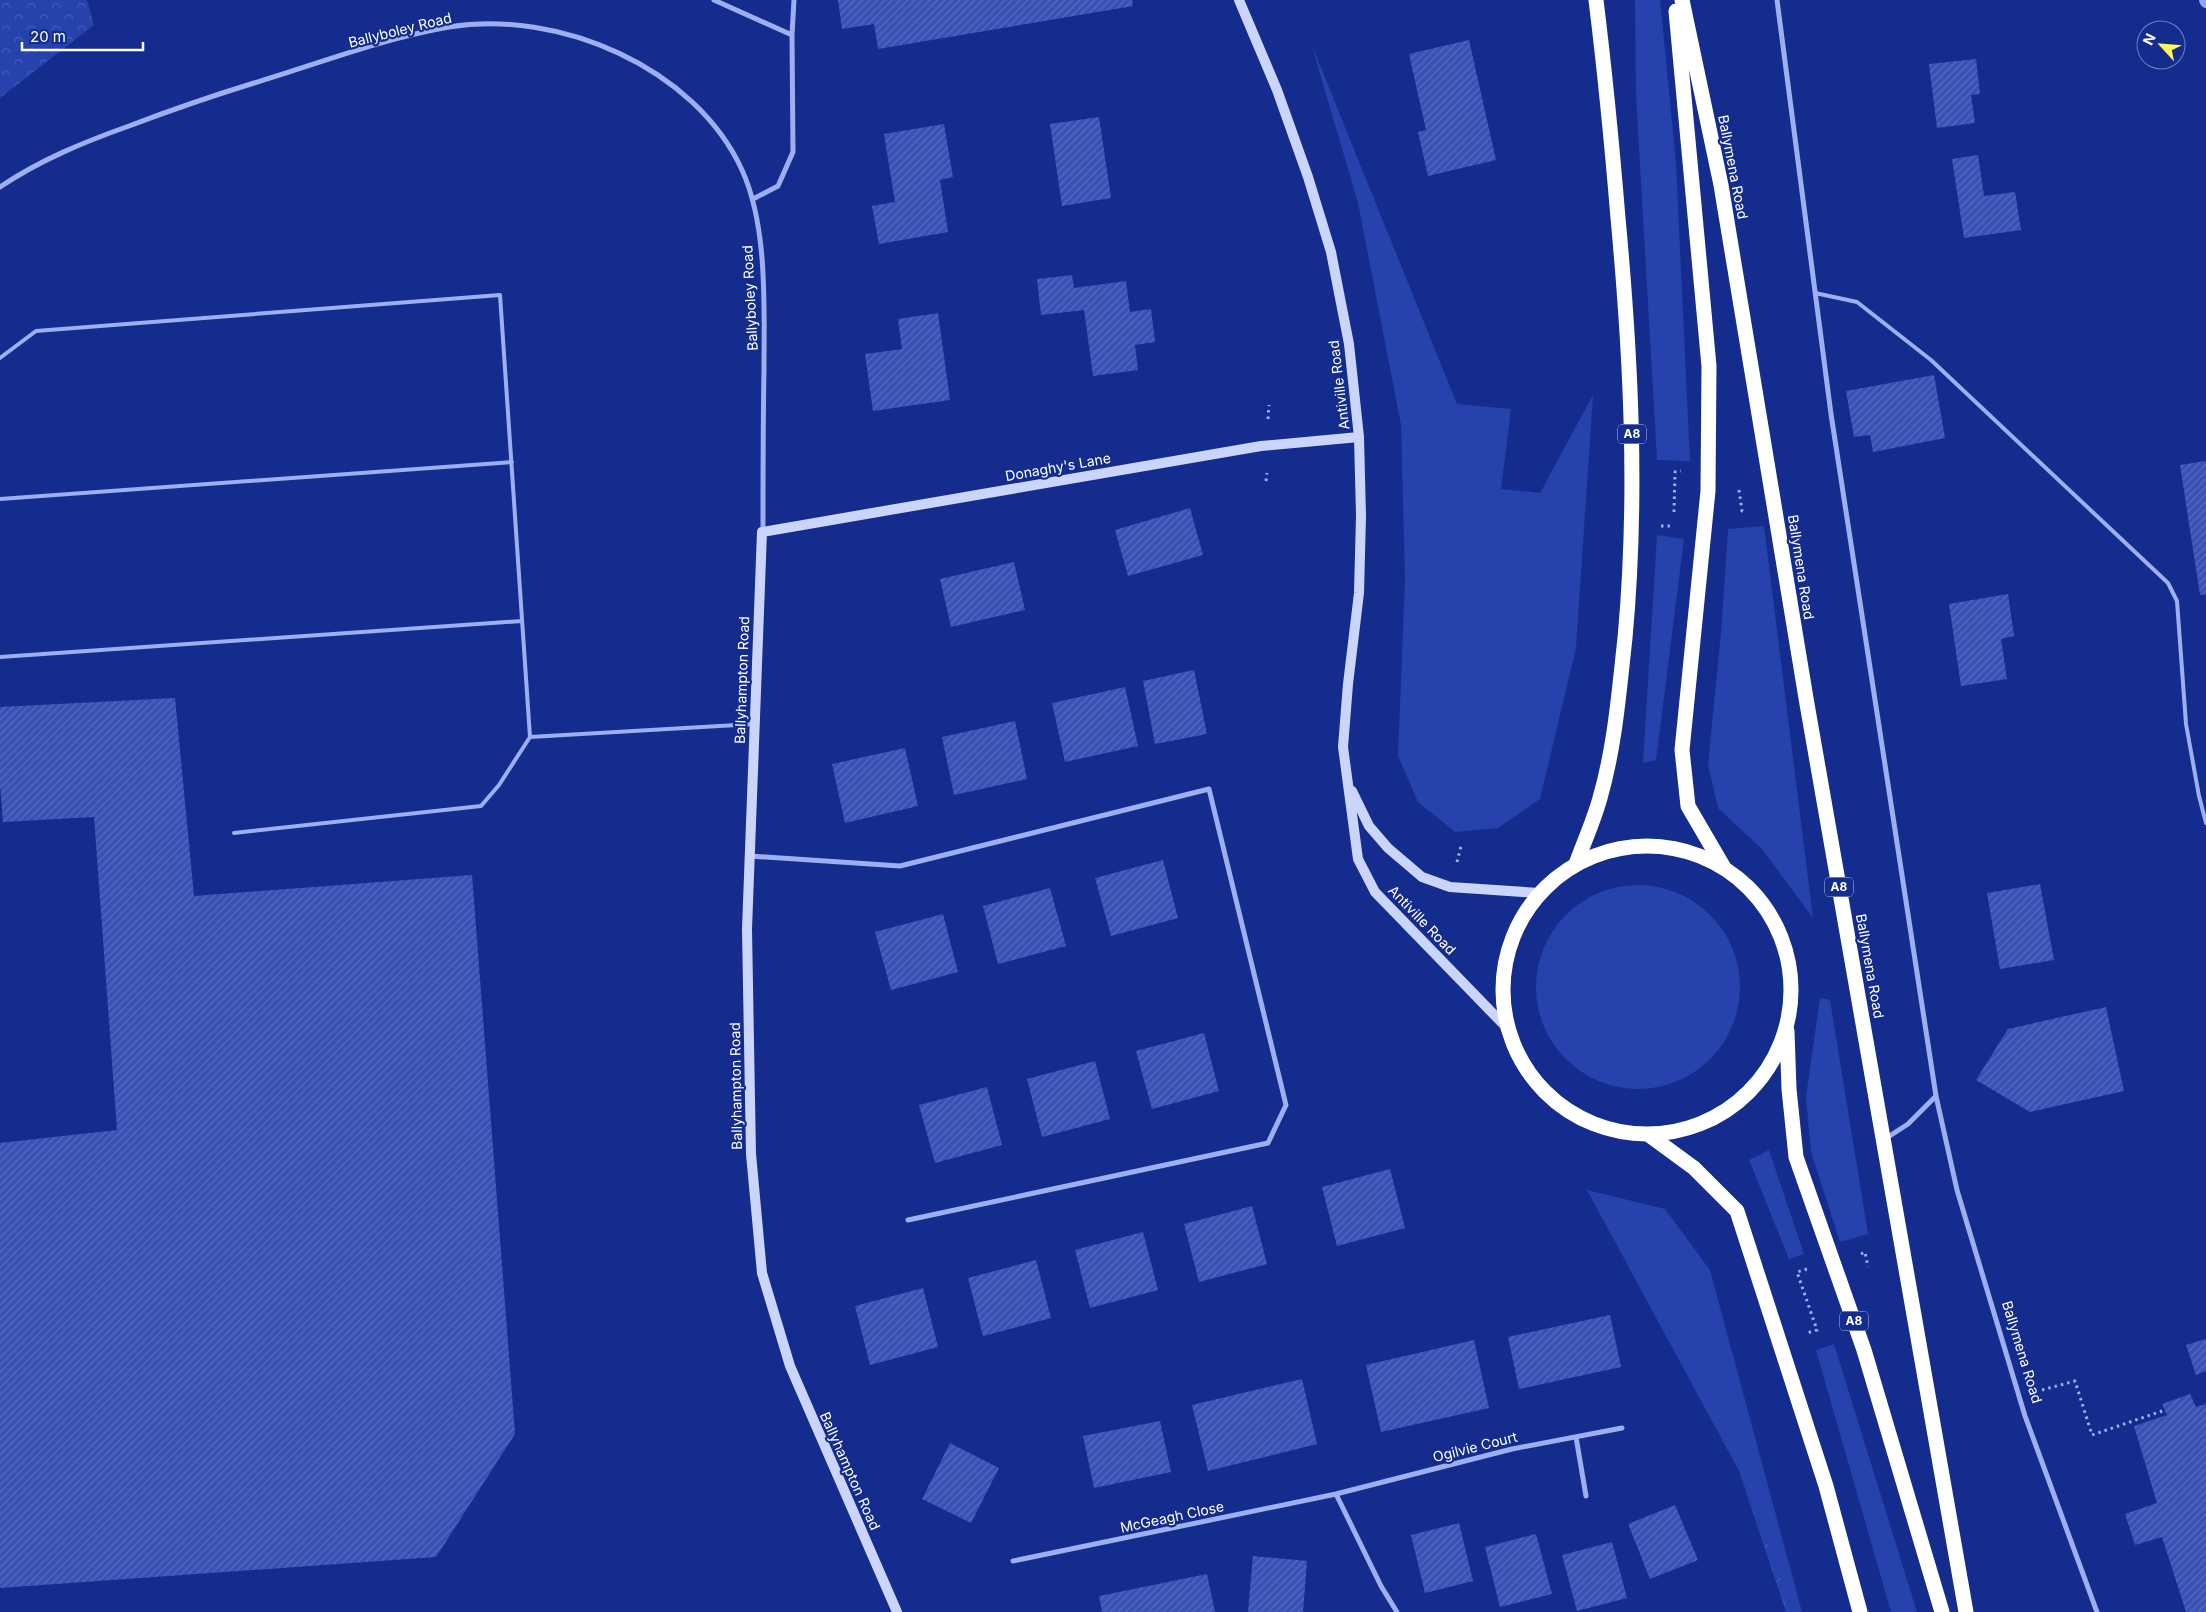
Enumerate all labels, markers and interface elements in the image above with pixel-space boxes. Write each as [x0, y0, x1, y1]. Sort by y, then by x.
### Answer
street label: Ballyboley Road [347, 8, 453, 51]
scale bar [22, 20, 144, 52]
north arrow [2136, 20, 2186, 70]
text: 20 m [30, 27, 66, 46]
text: N [2139, 31, 2159, 48]
street label: Ballymena Road [1715, 113, 1752, 221]
street label: Ballyboley Road [738, 245, 761, 351]
street label: Antiville Road [1325, 339, 1352, 431]
road number: A8 [1618, 424, 1646, 444]
street label: Donaghy's Lane [1004, 449, 1112, 484]
street label: Ballymena Road [1785, 513, 1818, 621]
street label: Ballyhampton Road [731, 616, 752, 744]
road number: A8 [1825, 878, 1853, 896]
street label: Antiville Road [1385, 881, 1460, 958]
street label: Ballymena Road [1853, 912, 1888, 1020]
street label: Ballyhampton Road [726, 1022, 745, 1150]
street label: Ballymena Road [1999, 1299, 2046, 1405]
road number: A8 [1840, 1312, 1868, 1330]
street label: Ballyhampton Road [817, 1409, 884, 1533]
street label: Ogilvie Court [1431, 1428, 1519, 1465]
street label: McGeagh Close [1118, 1497, 1225, 1536]

